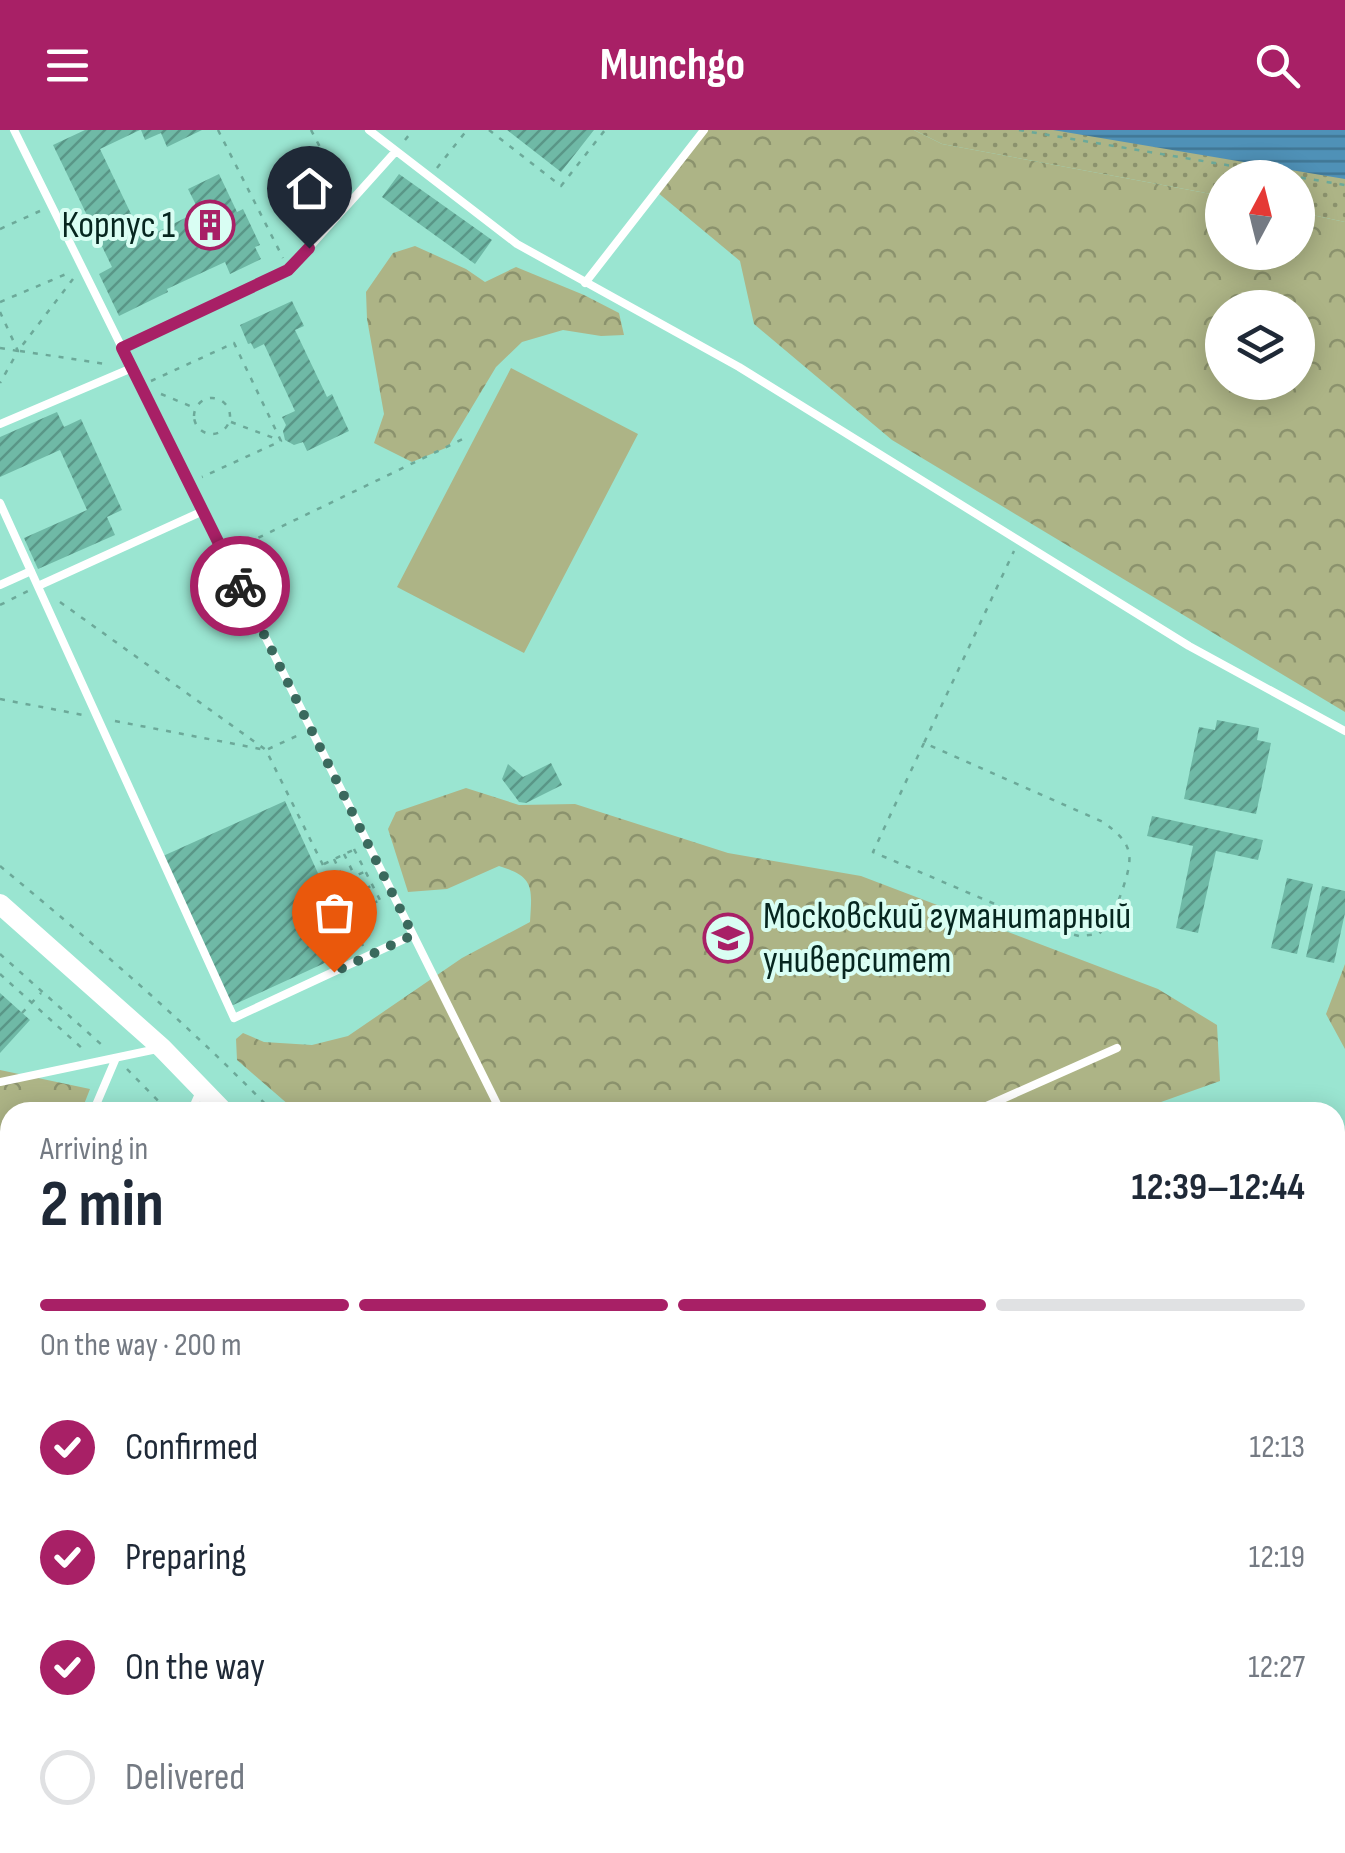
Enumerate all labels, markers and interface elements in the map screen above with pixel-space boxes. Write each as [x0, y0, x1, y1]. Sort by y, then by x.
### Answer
icon: menu [40, 38, 95, 93]
text: Munchgo [600, 38, 745, 93]
icon: search [1250, 38, 1305, 93]
pin [267, 146, 352, 249]
north arrow [1205, 160, 1315, 270]
map controls [1205, 160, 1315, 400]
icon: home [282, 161, 337, 216]
building icon: Корпус 1 [184, 199, 236, 251]
place label: Корпус 1 [62, 203, 175, 248]
button: layers [1205, 290, 1315, 400]
courier [190, 536, 290, 636]
icon: bike [213, 559, 268, 614]
pin [292, 870, 377, 973]
icon: bag [307, 885, 362, 940]
place label: Московский гуманитарный университет [763, 894, 1131, 983]
school or university icon: Московский гуманитарный университет [702, 912, 754, 964]
text: Arriving in [40, 1130, 148, 1169]
text: 12:39–12:44 [1132, 1165, 1305, 1210]
text: 2 min [40, 1167, 164, 1245]
text: On the way · 200 m [40, 1326, 242, 1365]
icon: check [40, 1420, 95, 1475]
text: Confirmed [125, 1425, 258, 1470]
text: 12:13 [1250, 1428, 1305, 1467]
icon: check [40, 1530, 95, 1585]
text: Preparing [125, 1535, 246, 1580]
text: 12:19 [1249, 1538, 1305, 1577]
icon: check [40, 1640, 95, 1695]
text: On the way [125, 1645, 265, 1690]
text: 12:27 [1248, 1648, 1305, 1687]
text: Delivered [125, 1755, 245, 1800]

